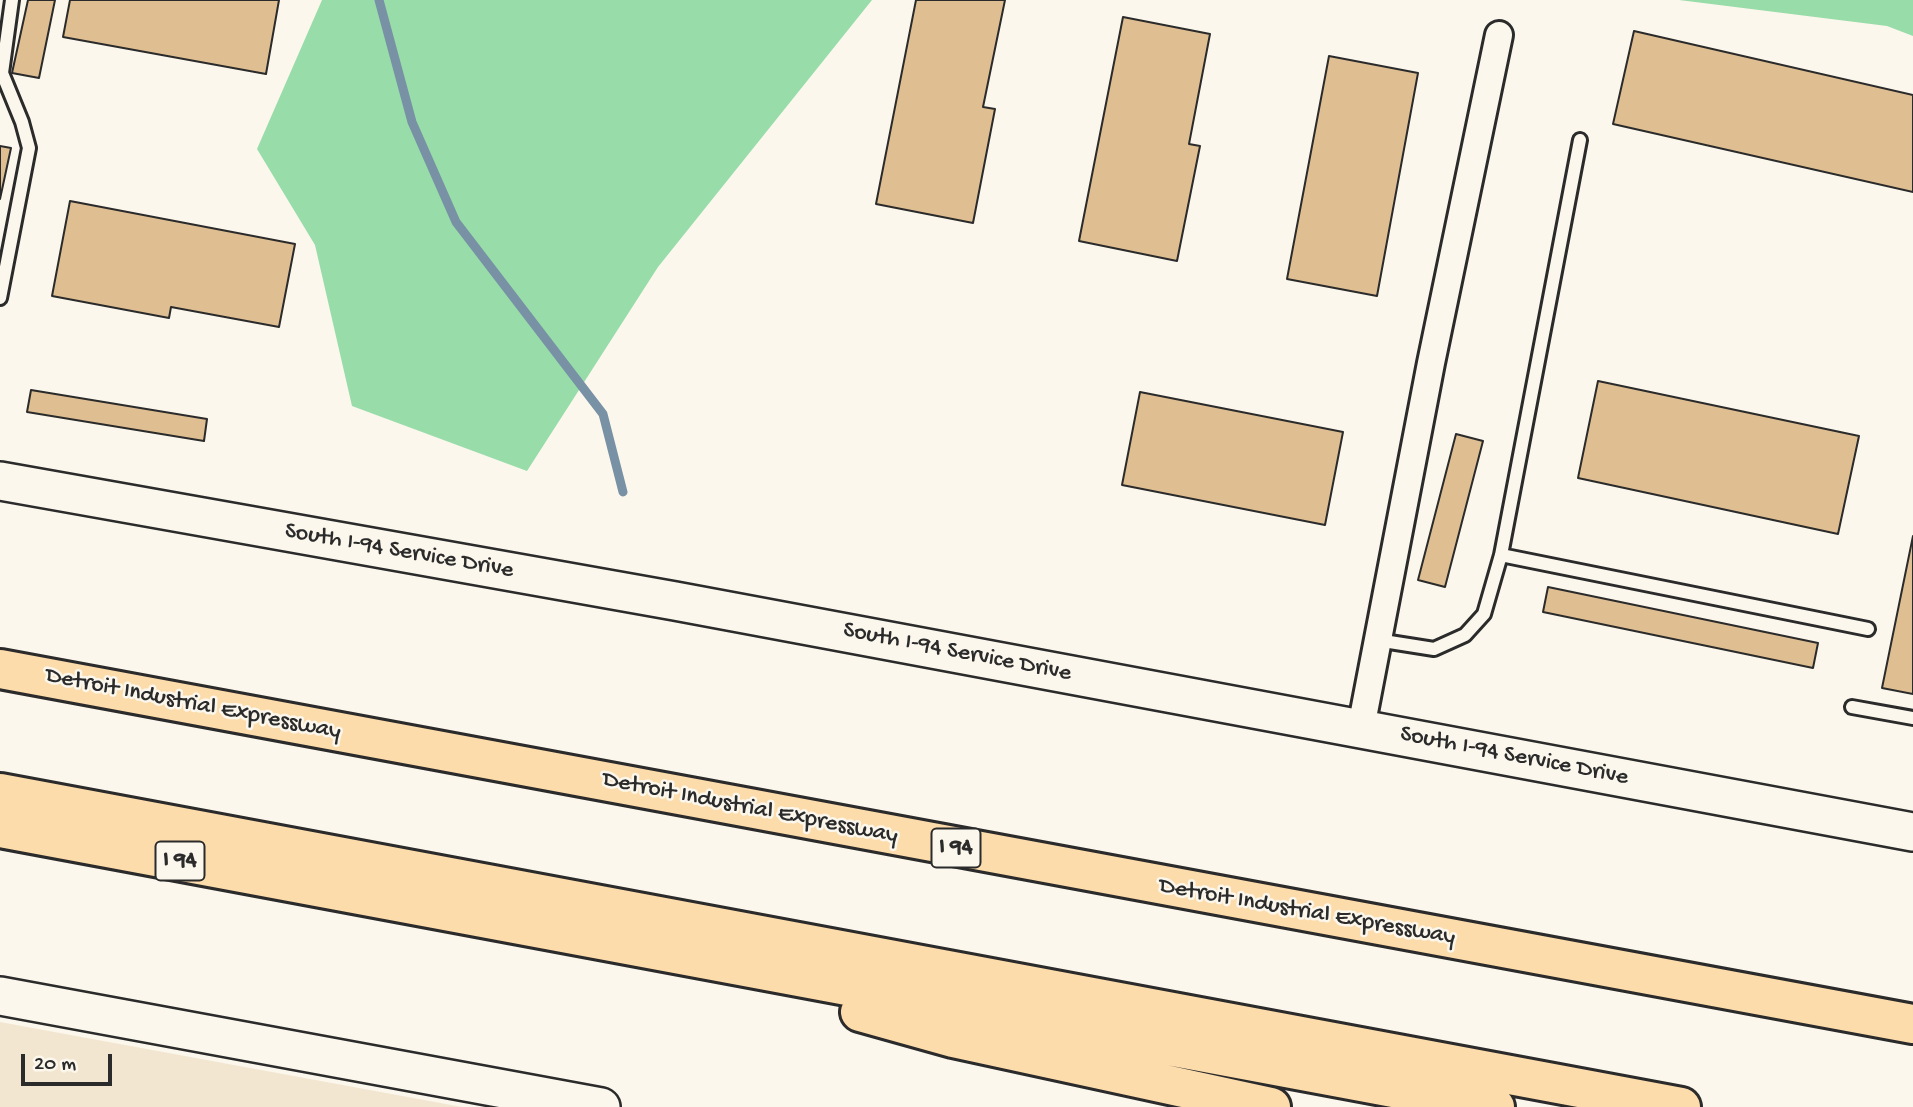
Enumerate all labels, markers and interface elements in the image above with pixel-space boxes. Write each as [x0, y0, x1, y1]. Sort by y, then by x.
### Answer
street label: South I-94 Service Drive [282, 518, 516, 586]
street label: South I-94 Service Drive [840, 617, 1074, 689]
street label: Detroit Industrial Expressway [43, 662, 343, 748]
street label: South I-94 Service Drive [1397, 721, 1631, 793]
street label: Detroit Industrial Expressway [600, 766, 900, 852]
road number: I 94 [932, 828, 981, 868]
road number: I 94 [156, 842, 204, 880]
street label: Detroit Industrial Expressway [1157, 873, 1457, 953]
scale bar [24, 1040, 116, 1084]
text: 20 m [34, 1053, 76, 1078]

